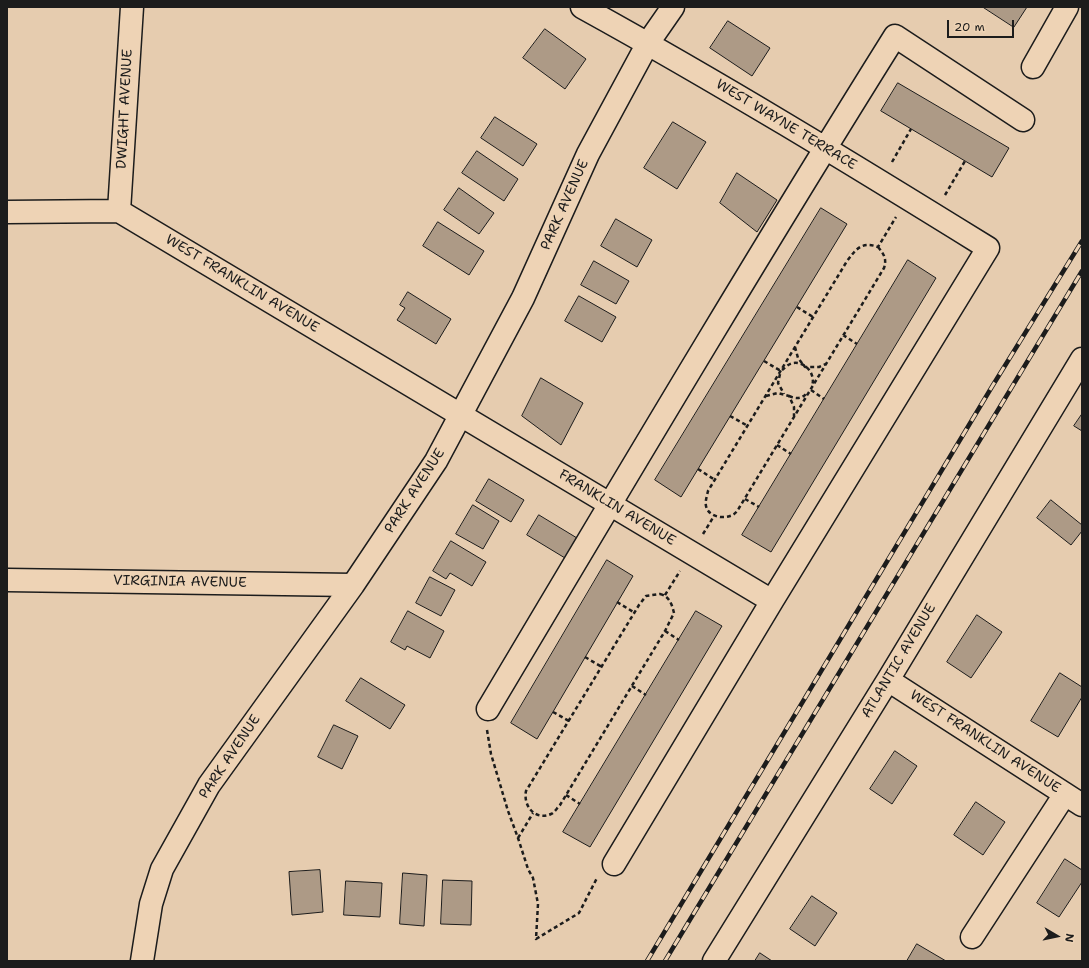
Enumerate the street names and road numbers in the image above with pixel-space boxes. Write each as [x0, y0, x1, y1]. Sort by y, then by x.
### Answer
street label: DWIGHT AVENUE [113, 49, 137, 169]
street label: WEST WAYNE TERRACE [712, 76, 860, 174]
street label: PARK AVENUE [537, 157, 593, 253]
street label: WEST FRANKLIN AVENUE [162, 231, 322, 337]
street label: PARK AVENUE [381, 445, 449, 537]
street label: FRANKLIN AVENUE [556, 466, 678, 550]
street label: VIRGINIA AVENUE [113, 572, 247, 592]
street label: ATLANTIC AVENUE [858, 601, 940, 721]
street label: WEST FRANKLIN AVENUE [906, 687, 1064, 797]
street label: PARK AVENUE [196, 712, 264, 802]

